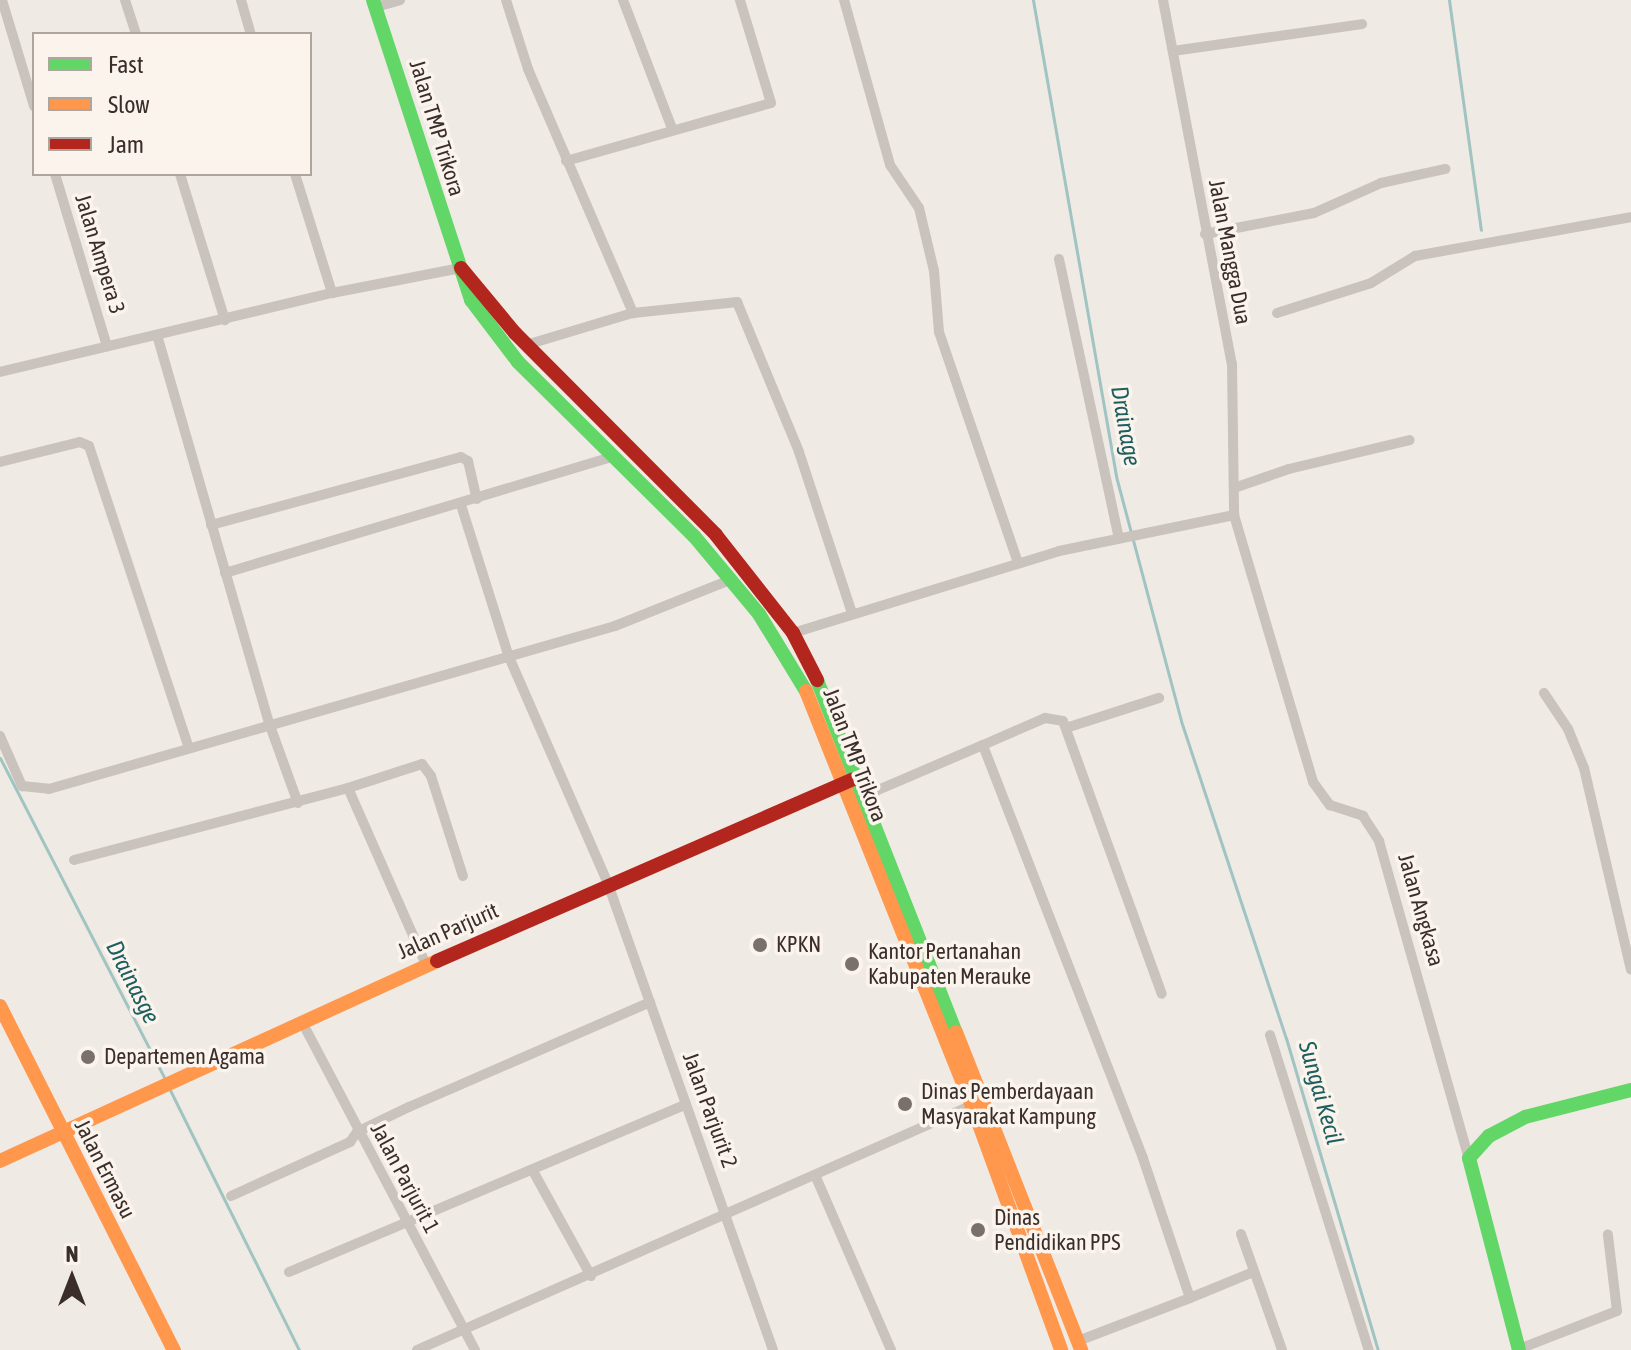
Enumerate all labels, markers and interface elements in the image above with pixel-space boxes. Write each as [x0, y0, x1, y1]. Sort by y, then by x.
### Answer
legend [32, 32, 312, 176]
text: Fast [108, 51, 144, 78]
street label: Jalan TMP Trikora [404, 57, 470, 199]
text: Slow [108, 91, 150, 118]
text: Jam [108, 131, 144, 158]
street label: Jalan Mangga Dua [1203, 177, 1257, 327]
street label: Jalan Ampera 3 [69, 191, 131, 317]
water label: Drainage [1105, 384, 1147, 468]
street label: Jalan TMP Trikora [817, 684, 893, 826]
street label: Jalan Angkasa [1392, 851, 1450, 969]
street label: Jalan Parjurit [393, 897, 503, 965]
place label: KPKN [776, 932, 821, 958]
water label: Drainasge [100, 936, 166, 1028]
marker: KPKN [751, 936, 769, 954]
place label: Kantor Pertanahan Kabupaten Merauke [868, 938, 1031, 990]
marker: Kantor Pertanahan Kabupaten Merauke [843, 955, 861, 973]
water label: Sungai Kecil [1292, 1038, 1350, 1148]
place label: Departemen Agama [104, 1044, 265, 1070]
marker: Departemen Agama [79, 1048, 97, 1066]
street label: Jalan Parjurit 2 [677, 1049, 743, 1171]
place label: Dinas Pemberdayaan Masyarakat Kampung [921, 1078, 1096, 1130]
marker: Dinas Pemberdayaan Masyarakat Kampung [896, 1095, 914, 1113]
street label: Jalan Ermasu [69, 1115, 141, 1223]
street label: Jalan Parjurit 1 [365, 1118, 445, 1238]
place label: Dinas Pendidikan PPS [994, 1204, 1121, 1256]
marker: Dinas Pendidikan PPS [969, 1221, 987, 1239]
north arrow [32, 1238, 112, 1318]
text: N [66, 1241, 78, 1267]

